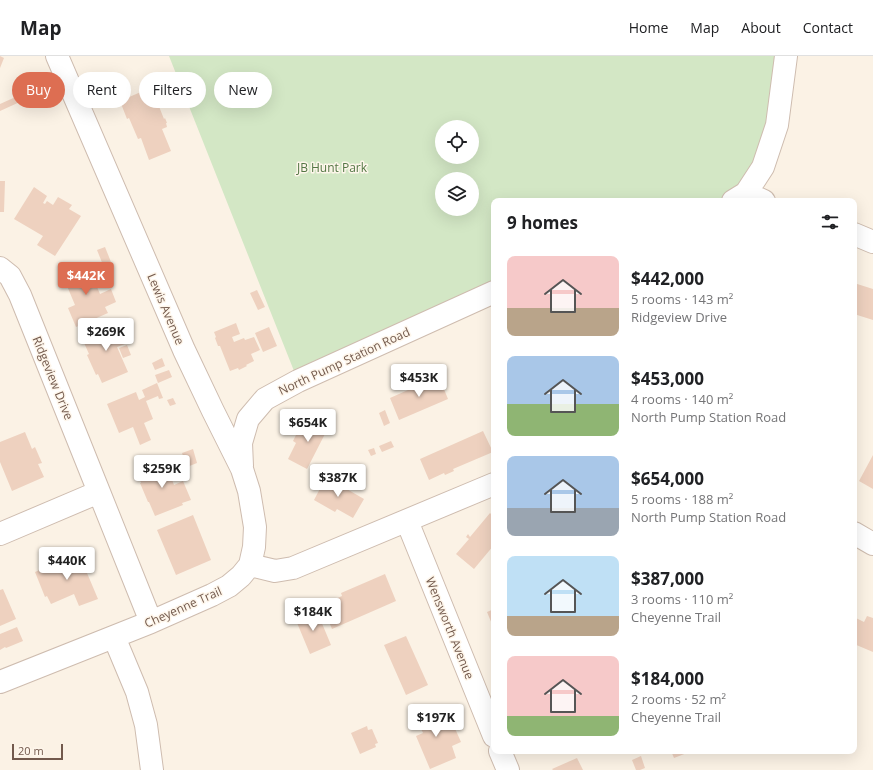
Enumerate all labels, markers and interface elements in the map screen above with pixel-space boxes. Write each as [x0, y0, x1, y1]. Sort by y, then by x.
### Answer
text: Map [20, 15, 61, 41]
text: Home [629, 18, 668, 37]
text: Map [690, 18, 719, 37]
text: About [741, 18, 781, 37]
text: Contact [803, 18, 853, 37]
chip: Buy [12, 72, 65, 108]
chip: Rent [73, 72, 131, 108]
chip: Filters [139, 72, 206, 108]
chip: New [214, 72, 272, 108]
map controls [435, 120, 479, 216]
button: locate [435, 120, 479, 164]
park label: JB Hunt Park [296, 159, 368, 176]
button: layers [435, 172, 479, 216]
text: 9 homes [507, 211, 578, 234]
icon: filters [819, 211, 841, 233]
pin: $442K [58, 262, 114, 296]
text: $442K [67, 266, 105, 284]
text: $442,000 [631, 267, 704, 290]
street label: Lewis Avenue [143, 271, 189, 348]
icon: home [539, 272, 587, 320]
text: 5 rooms · 143 m² [631, 290, 733, 308]
text: Ridgeview Drive [631, 308, 727, 326]
pin: $269K [78, 318, 134, 352]
text: $269K [87, 322, 125, 340]
street label: North Pump Station Road [276, 323, 412, 399]
street label: Ridgeview Drive [29, 334, 78, 422]
pin: $453K [391, 364, 447, 398]
text: $453,000 [631, 367, 704, 390]
text: $453K [400, 368, 438, 386]
icon: home [539, 372, 587, 420]
text: 4 rooms · 140 m² [631, 390, 733, 408]
text: North Pump Station Road [631, 408, 786, 426]
pin: $654K [280, 409, 336, 443]
text: $654K [289, 413, 327, 431]
pin: $259K [134, 455, 190, 489]
text: $259K [143, 459, 181, 477]
pin: $387K [310, 464, 366, 498]
text: $654,000 [631, 467, 704, 490]
text: $387K [319, 468, 357, 486]
icon: home [539, 472, 587, 520]
text: 5 rooms · 188 m² [631, 490, 733, 508]
text: North Pump Station Road [631, 508, 786, 526]
pin: $440K [39, 547, 95, 581]
text: $440K [48, 551, 86, 569]
text: $387,000 [631, 567, 704, 590]
icon: home [539, 572, 587, 620]
street label: Wensworth Avenue [422, 574, 478, 682]
street label: Cheyenne Trail [142, 582, 224, 632]
text: 3 rooms · 110 m² [631, 590, 733, 608]
pin: $184K [285, 598, 341, 632]
text: $184K [294, 602, 332, 620]
text: Cheyenne Trail [631, 608, 721, 626]
text: $184,000 [631, 667, 704, 690]
icon: home [539, 672, 587, 720]
text: 2 rooms · 52 m² [631, 690, 726, 708]
pin: $197K [408, 704, 464, 738]
text: $197K [417, 708, 455, 726]
text: Cheyenne Trail [631, 708, 721, 726]
scale bar [12, 742, 63, 761]
text: 20 m [18, 743, 44, 758]

